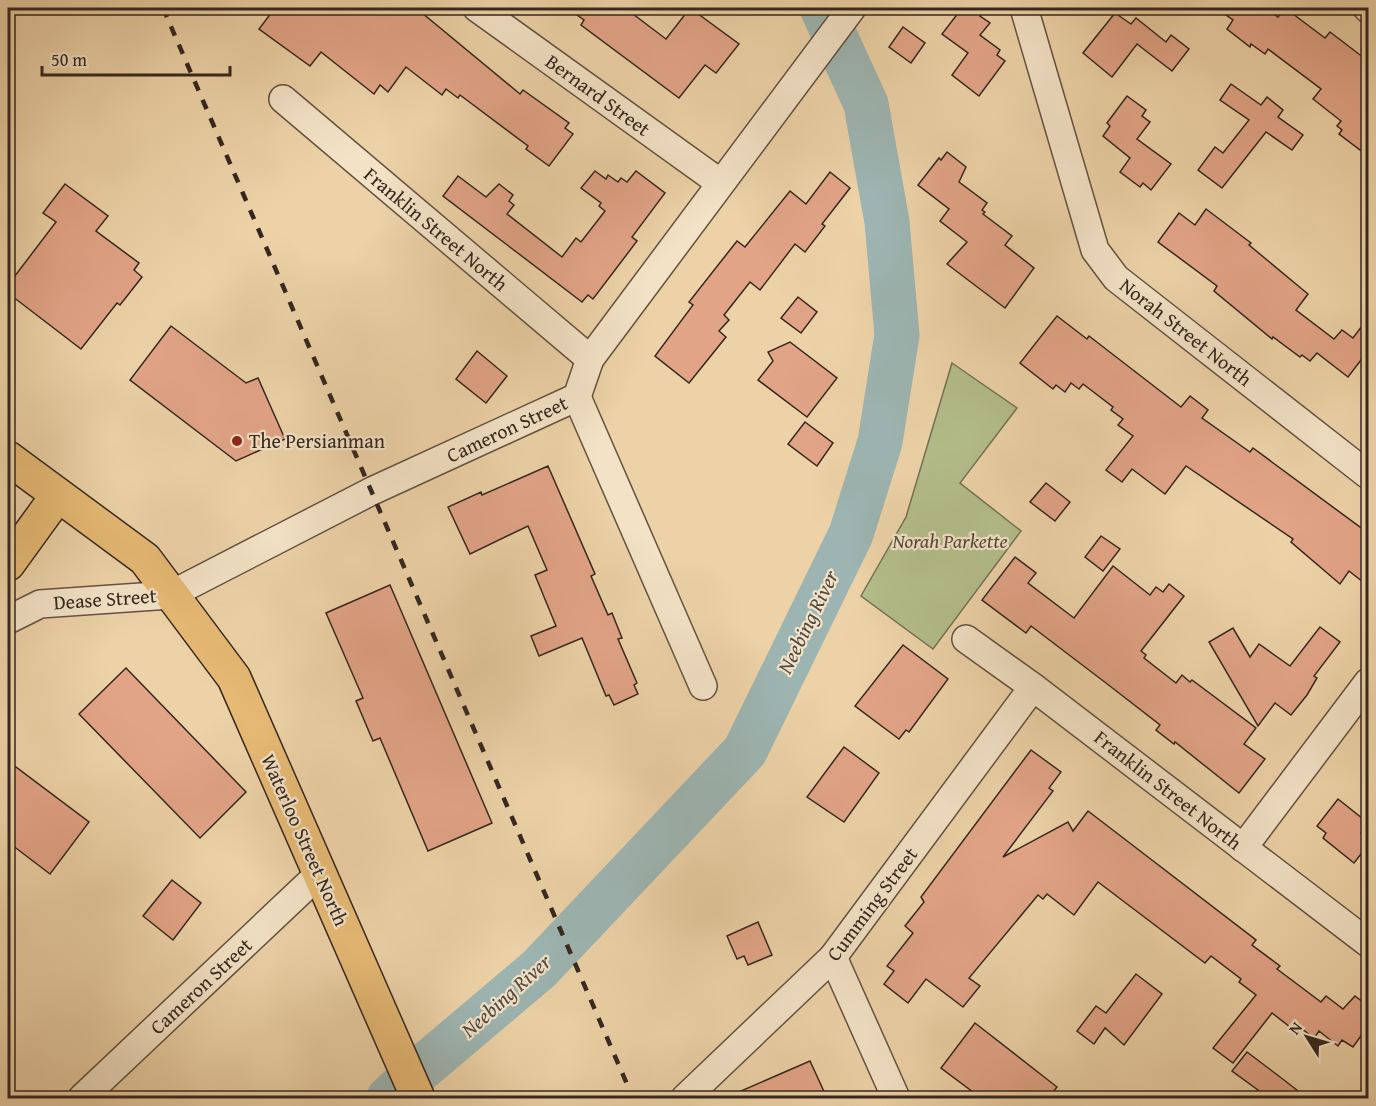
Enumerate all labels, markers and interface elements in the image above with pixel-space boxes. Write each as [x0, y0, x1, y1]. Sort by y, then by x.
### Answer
scale bar [42, 39, 230, 77]
text: 50 m [51, 46, 87, 73]
street label: Bernard Street [540, 47, 657, 143]
street label: Franklin Street North [358, 160, 515, 298]
street label: Norah Street North [1114, 271, 1259, 393]
street label: Cameron Street [442, 388, 572, 469]
place label: The Persianman [249, 426, 385, 455]
marker: The Persianman [230, 434, 244, 448]
park label: Norah Parkette [891, 526, 1008, 555]
water label: Neebing River [769, 564, 846, 680]
street label: Dease Street [52, 580, 158, 617]
street label: Franklin Street North [1088, 723, 1248, 857]
street label: Waterloo Street North [254, 749, 356, 930]
street label: Cumming Street [819, 841, 924, 967]
street label: Cameron Street [143, 931, 258, 1041]
water label: Neebing River [453, 946, 558, 1045]
north arrow [1277, 1007, 1337, 1067]
text: N [1282, 1016, 1308, 1039]

